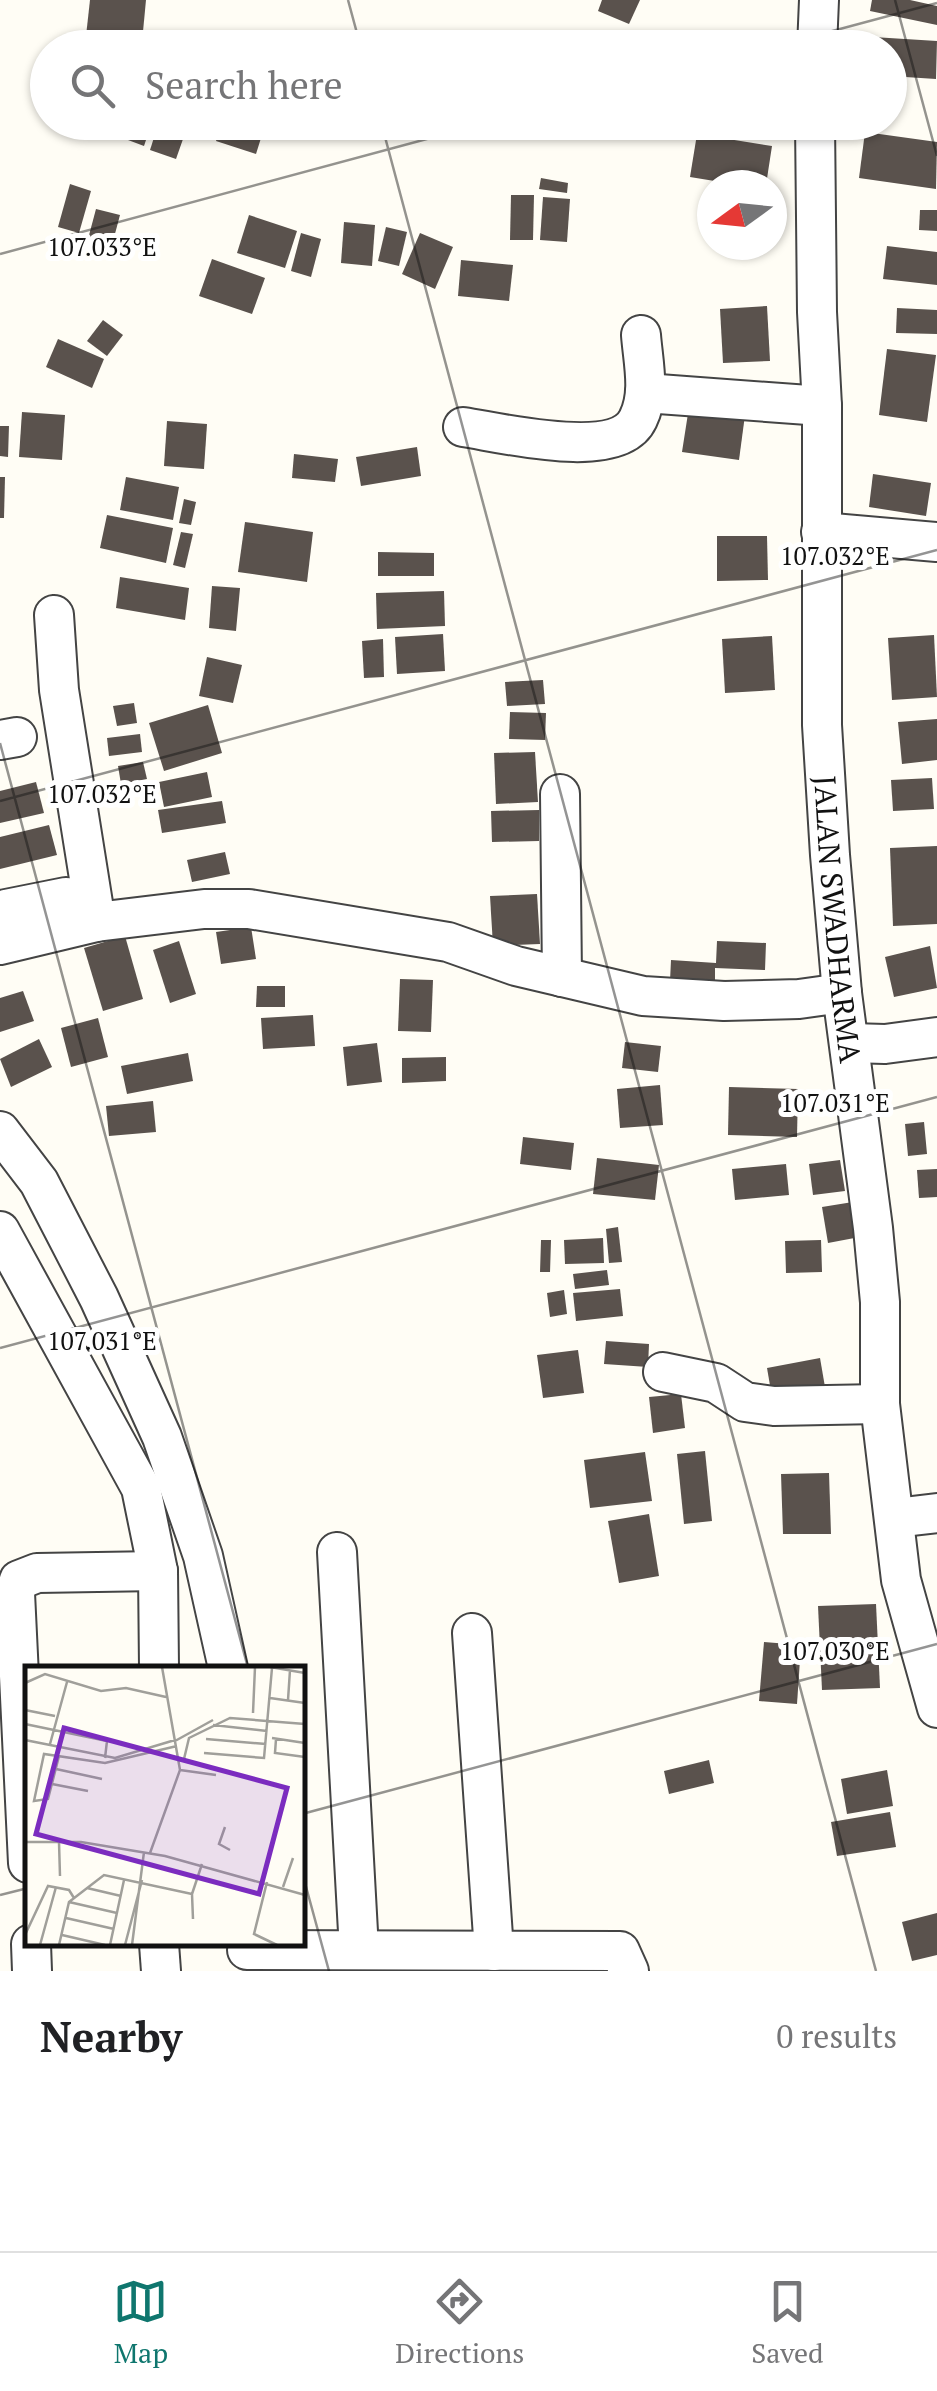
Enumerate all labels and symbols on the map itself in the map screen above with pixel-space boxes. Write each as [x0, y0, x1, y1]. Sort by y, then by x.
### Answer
north arrow [697, 170, 787, 260]
text: 107.033°E [47, 230, 157, 263]
text: 107.032°E [780, 539, 890, 572]
street label: JALAN SWADHARMA [805, 774, 871, 1066]
text: 107.032°E [47, 777, 157, 810]
text: 107.031°E [780, 1086, 890, 1119]
text: 107.031°E [47, 1324, 157, 1357]
text: 107.030°E [780, 1634, 890, 1667]
inset map [25, 1666, 305, 1946]

